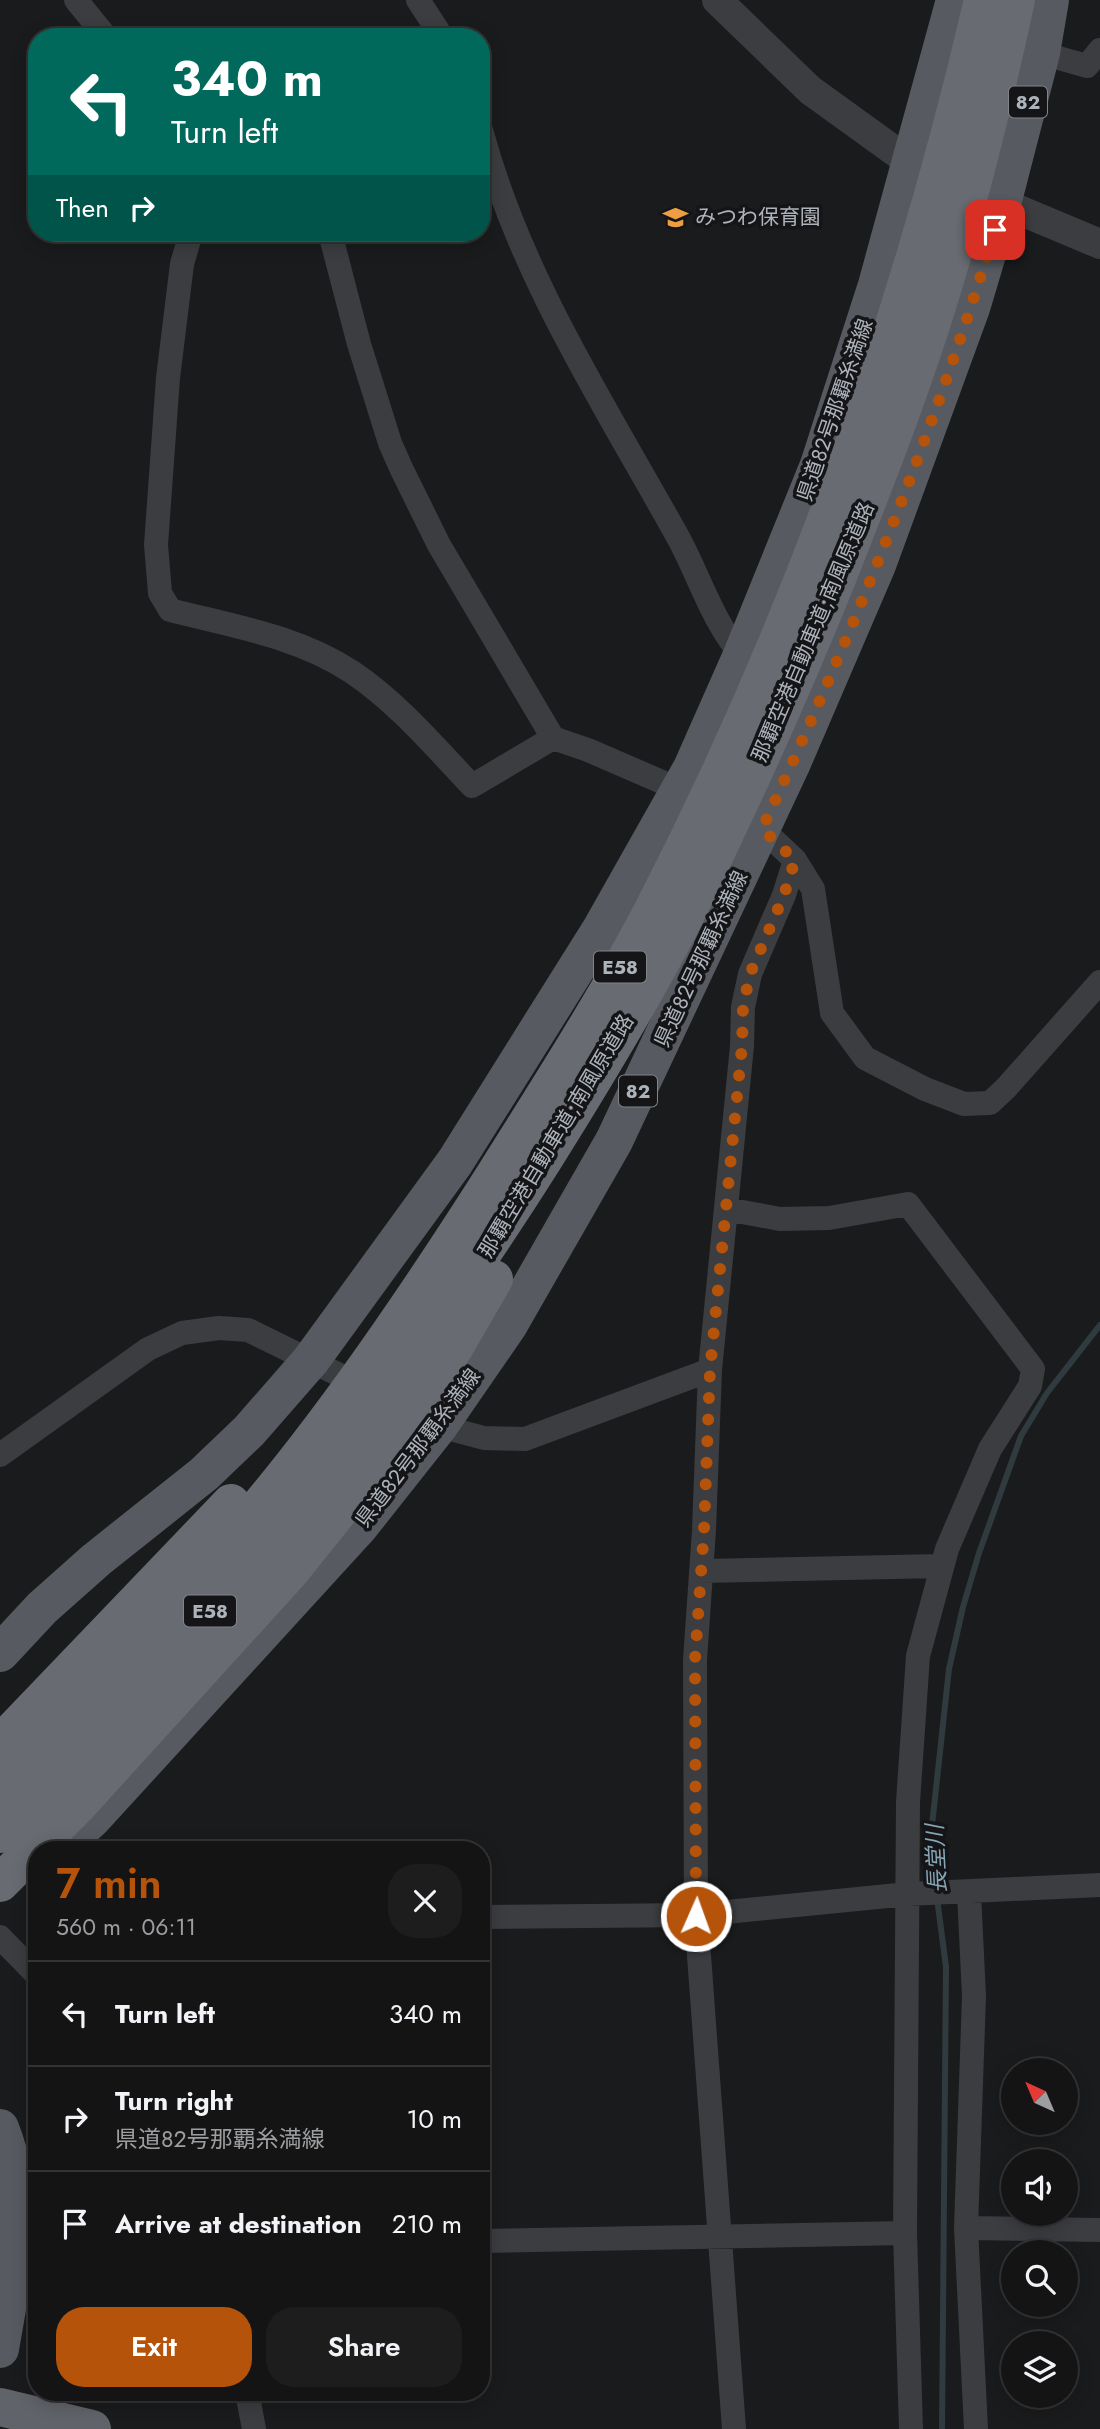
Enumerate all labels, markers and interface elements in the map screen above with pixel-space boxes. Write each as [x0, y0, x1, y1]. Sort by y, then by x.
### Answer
text: 340 m [171, 44, 323, 114]
icon: left [56, 56, 147, 147]
road number: 82 [1009, 86, 1047, 118]
text: Turn left [171, 109, 278, 155]
text: Then [56, 189, 109, 227]
icon: right [123, 189, 161, 227]
pin [965, 200, 1025, 260]
place label: みつわ保育園 [695, 202, 821, 232]
school or university icon: みつわ保育園 [661, 203, 689, 231]
icon: arrive [976, 211, 1014, 249]
street label: 県道82号那覇糸満線 [790, 315, 880, 505]
street label: 那覇空港自動車道;南風原道路 [745, 497, 881, 767]
street label: 県道82号那覇糸満線 [647, 866, 755, 1052]
road number: E58 [594, 951, 646, 982]
street label: 那覇空港自動車道;南風原道路 [471, 1008, 641, 1264]
road number: 82 [619, 1076, 657, 1106]
street label: 県道82号那覇糸満線 [348, 1363, 488, 1533]
road number: E58 [184, 1596, 236, 1626]
water label: 長堂川 [917, 1821, 955, 1894]
text: 7 min [56, 1853, 162, 1914]
button: close [388, 1864, 462, 1938]
position arrow [659, 1879, 733, 1953]
text: 560 m · 06:11 [56, 1910, 196, 1944]
icon: left [56, 1995, 94, 2033]
text: Turn left [115, 1995, 215, 2033]
text: 340 m [389, 1995, 462, 2033]
north arrow [1001, 2058, 1078, 2135]
map controls [1001, 2058, 1078, 2408]
text: Turn right [115, 2082, 233, 2120]
icon: right [56, 2100, 94, 2138]
text: 10 m [407, 2100, 462, 2138]
text: 県道82号那覇糸満線 [115, 2122, 325, 2156]
button: sound [1001, 2149, 1078, 2226]
icon: arrive [56, 2205, 94, 2243]
text: Arrive at destination [115, 2205, 362, 2243]
text: 210 m [392, 2205, 462, 2243]
button: search [1001, 2240, 1078, 2317]
button: Exit [56, 2307, 252, 2387]
button: Share [266, 2307, 462, 2387]
button: layers [1001, 2331, 1078, 2408]

